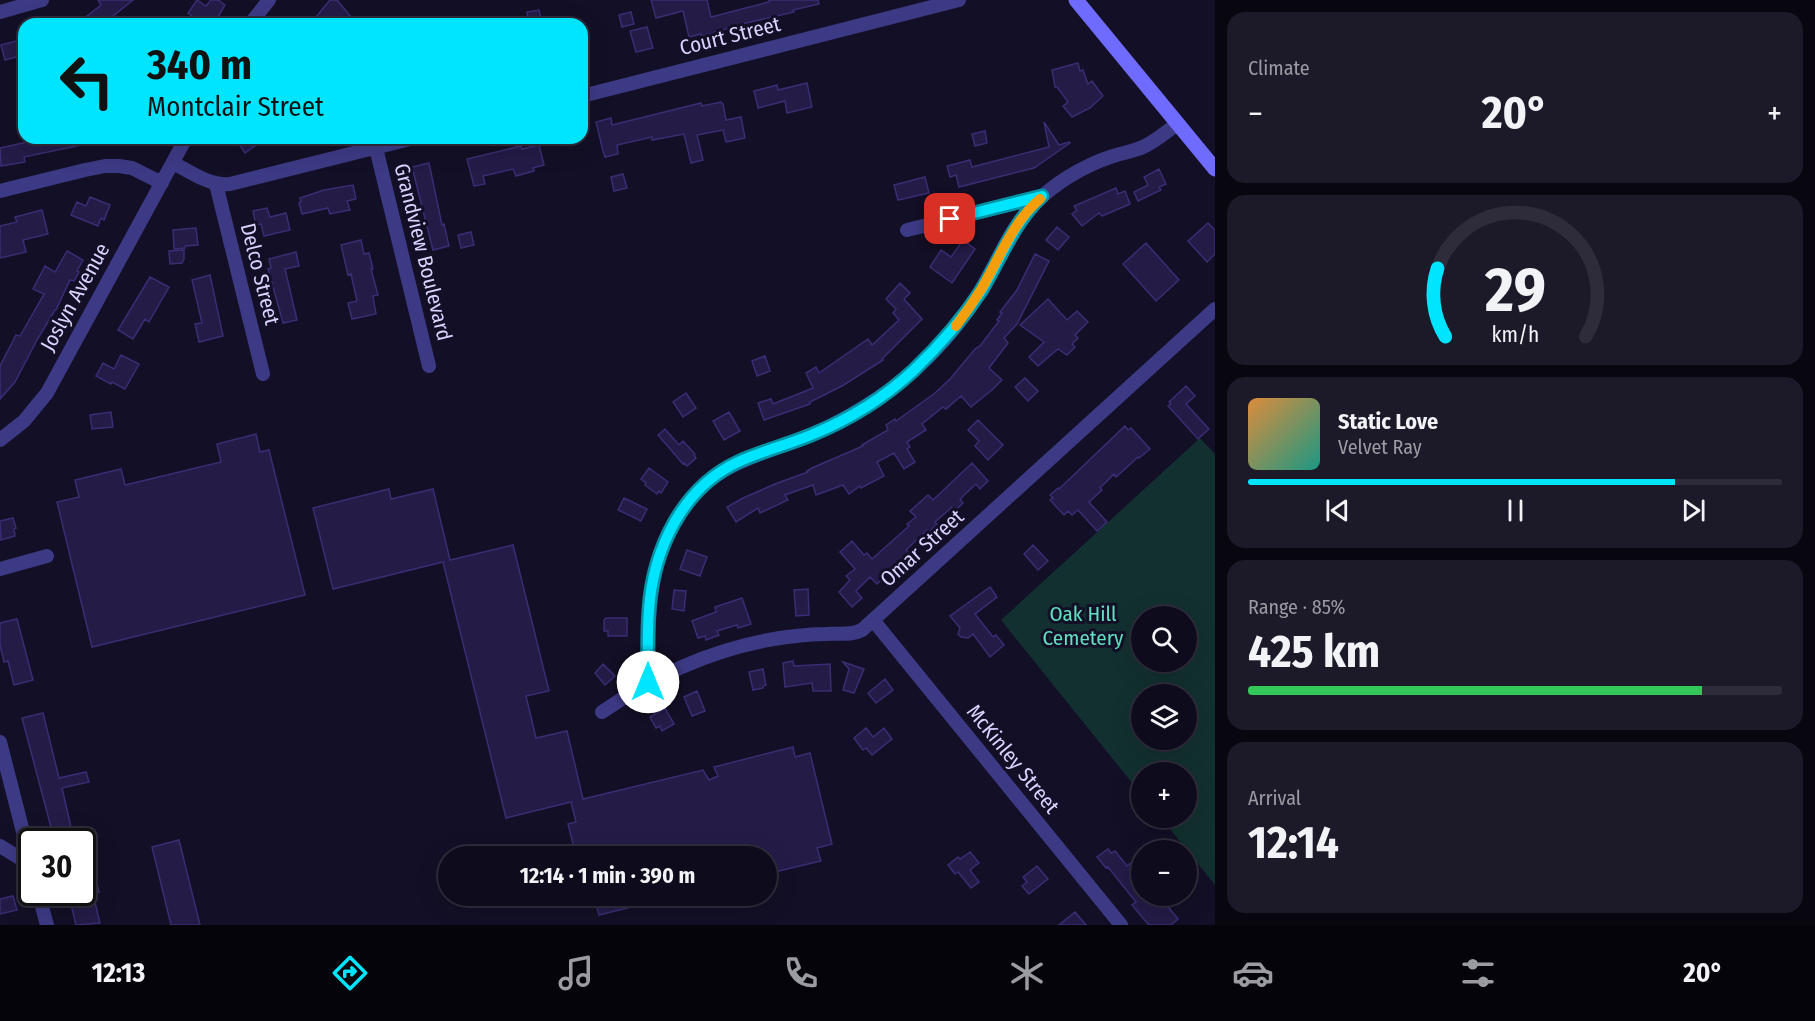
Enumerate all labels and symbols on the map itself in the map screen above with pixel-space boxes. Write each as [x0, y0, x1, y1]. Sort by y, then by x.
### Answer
street label: Court Street [677, 11, 783, 61]
street label: Grandview Boulevard [388, 161, 458, 343]
pin [924, 193, 975, 244]
street label: Delco Street [235, 220, 285, 328]
street label: Joslyn Avenue [35, 238, 115, 356]
street label: Omar Street [875, 504, 969, 592]
park label: Oak Hill Cemetery [1043, 601, 1124, 651]
position arrow [616, 650, 680, 714]
street label: McKinley Street [961, 699, 1065, 819]
speed limit sign: 30 [18, 828, 96, 906]

